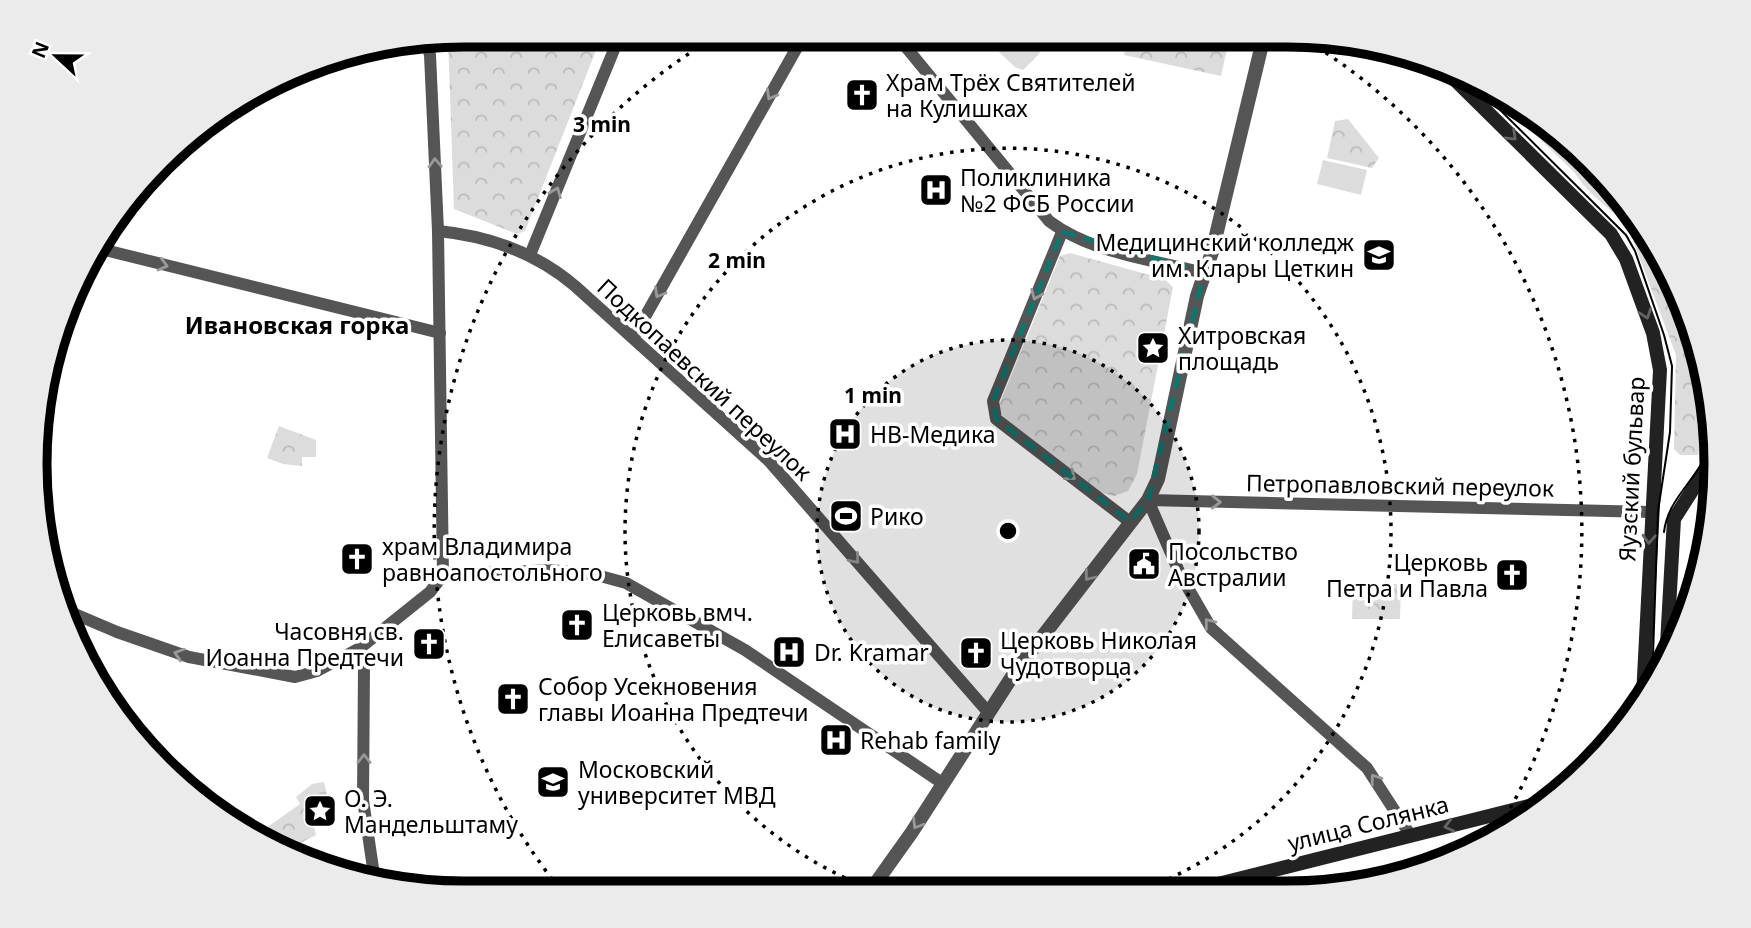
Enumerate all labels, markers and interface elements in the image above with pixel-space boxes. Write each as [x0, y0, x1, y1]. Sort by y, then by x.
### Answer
north arrow [21, 21, 91, 91]
text: N [25, 38, 55, 62]
place label: Храм Трёх Святителей на Кулишках [886, 66, 1136, 124]
church icon: Храм Трёх Святителей на Кулишках [843, 76, 881, 114]
one-way arrow [766, 87, 779, 100]
text: 3 min [573, 110, 631, 138]
one-way arrow [1504, 128, 1516, 140]
one-way arrow [427, 157, 442, 168]
place label: Поликлиника №2 ФСБ России [960, 161, 1135, 219]
hospital icon: Поликлиника №2 ФСБ России [917, 171, 955, 209]
one-way arrow [548, 187, 562, 200]
place label: Медицинский колледж им. Клары Цеткин [1096, 226, 1355, 284]
school or university icon: Медицинский колледж им. Клары Цеткин [1360, 236, 1398, 274]
text: 2 min [708, 246, 766, 274]
one-way arrow [157, 257, 169, 272]
street label: Подкопаевский переулок [591, 271, 820, 488]
one-way arrow [654, 286, 667, 298]
one-way arrow [1031, 288, 1045, 300]
district label: Ивановская горка [185, 308, 409, 341]
one-way arrow [1638, 308, 1652, 320]
place label: Хитровская площадь [1178, 319, 1306, 377]
place icon: Хитровская площадь [1134, 329, 1172, 367]
street label: Яузский бульвар [1610, 376, 1652, 562]
text: 1 min [844, 381, 902, 409]
hospital icon: НВ-Медика [826, 415, 864, 453]
place label: НВ-Медика [870, 418, 996, 450]
street label: Петропавловский переулок [1246, 466, 1555, 504]
one-way arrow [1063, 468, 1075, 481]
one-way arrow [1212, 494, 1222, 510]
sports icon: Рико [827, 497, 865, 535]
place label: Рико [870, 500, 924, 532]
centre of rings [996, 519, 1020, 543]
place label: храм Владимира равноапостольного [382, 530, 603, 588]
one-way arrow [1642, 534, 1657, 545]
place label: Посольство Австралии [1168, 535, 1298, 593]
church icon: храм Владимира равноапостольного [338, 540, 376, 578]
public building icon: Посольство Австралии [1125, 545, 1163, 583]
place label: Церковь Петра и Павла [1326, 546, 1488, 604]
one-way arrow [847, 551, 859, 564]
church icon: Церковь Петра и Павла [1493, 556, 1531, 594]
one-way arrow [1084, 569, 1097, 581]
place label: Церковь вмч. Елисаветы [602, 596, 753, 654]
church icon: Церковь вмч. Елисаветы [558, 606, 596, 644]
place label: Часовня св. Иоанна Предтечи [206, 615, 404, 673]
one-way arrow [1205, 619, 1218, 631]
place label: Церковь Николая Чудотворца [1000, 624, 1197, 682]
church icon: Часовня св. Иоанна Предтечи [410, 625, 448, 663]
hospital icon: Dr. Kramar [770, 633, 808, 671]
church icon: Церковь Николая Чудотворца [957, 634, 995, 672]
place label: Dr. Kramar [814, 636, 929, 668]
one-way arrow [173, 647, 185, 662]
place label: Собор Усекновения главы Иоанна Предтечи [538, 670, 809, 728]
church icon: Собор Усекновения главы Иоанна Предтечи [494, 680, 532, 718]
hospital icon: Rehab family [817, 721, 855, 759]
place label: Rehab family [860, 724, 1001, 756]
place label: Московский университет МВД [578, 753, 776, 811]
one-way arrow [356, 754, 372, 764]
school or university icon: Московский университет МВД [534, 763, 572, 801]
one-way arrow [1371, 774, 1383, 787]
place label: О. Э. Мандельштаму [344, 782, 518, 840]
street label: улица Солянка [1284, 788, 1452, 858]
place icon: О. Э. Мандельштаму [301, 792, 339, 830]
one-way arrow [913, 816, 926, 829]
one-way arrow [1444, 818, 1456, 832]

